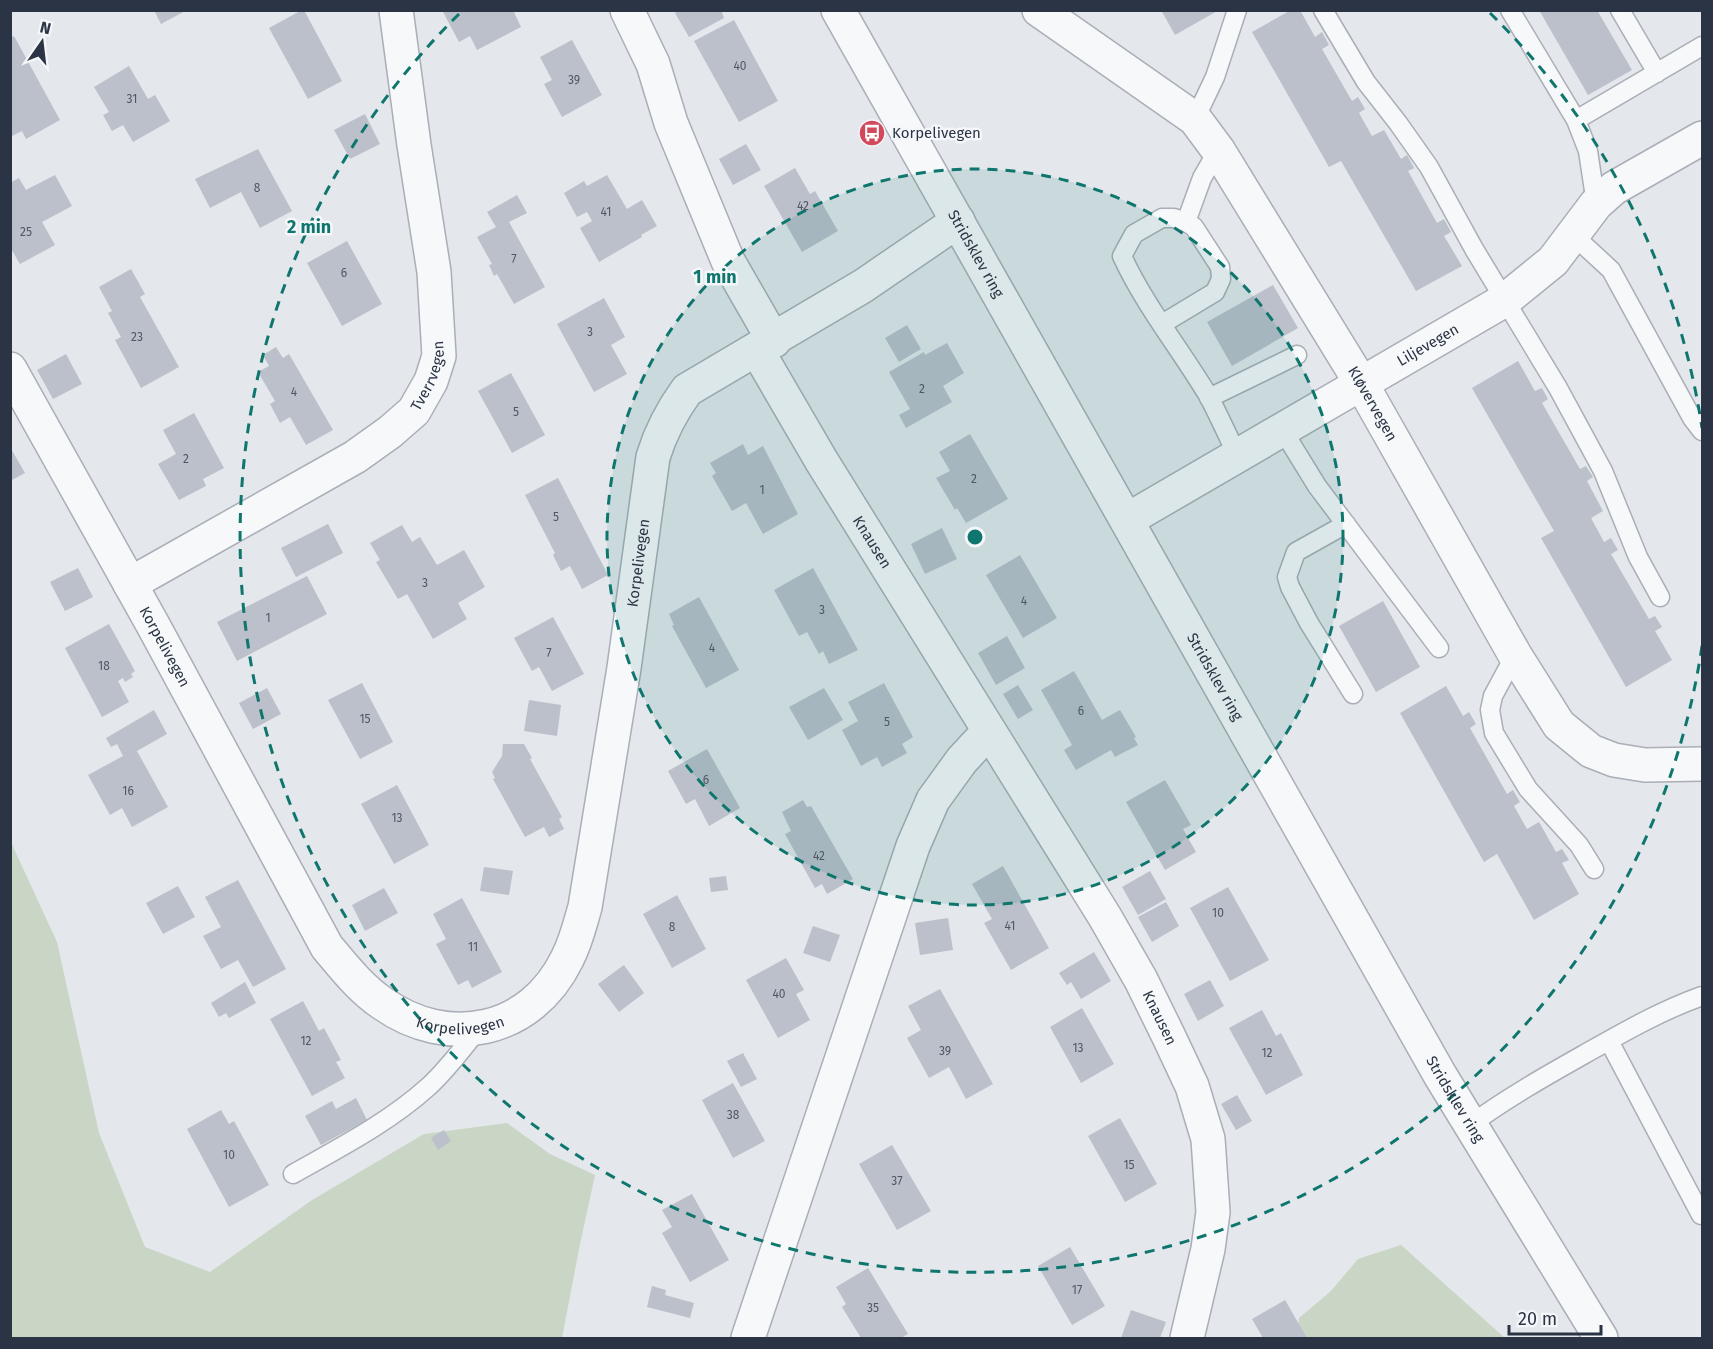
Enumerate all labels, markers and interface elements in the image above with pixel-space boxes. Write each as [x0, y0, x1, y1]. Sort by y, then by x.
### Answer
north arrow [12, 12, 72, 72]
text: N [38, 17, 53, 38]
house number: 40 [733, 59, 747, 73]
house number: 39 [568, 73, 580, 87]
house number: 31 [127, 92, 137, 106]
bus stop icon: Korpelivegen [857, 118, 887, 148]
place label: Korpelivegen [892, 124, 981, 142]
house number: 8 [254, 181, 261, 195]
house number: 42 [797, 199, 809, 213]
house number: 41 [601, 205, 611, 219]
street label: Stridsklev ring [944, 207, 1008, 301]
text: 2 min [287, 216, 331, 238]
house number: 25 [20, 225, 32, 239]
house number: 7 [511, 252, 517, 266]
house number: 6 [341, 266, 347, 280]
text: 1 min [693, 266, 737, 288]
street label: Liljevegen [1394, 320, 1462, 370]
house number: 3 [587, 325, 593, 339]
house number: 23 [131, 330, 143, 344]
street label: Tverrvegen [407, 340, 448, 414]
street label: Kløvervegen [1344, 363, 1401, 444]
house number: 2 [919, 382, 925, 396]
house number: 4 [291, 385, 298, 399]
house number: 5 [513, 405, 519, 419]
house number: 2 [183, 452, 189, 466]
house number: 2 [971, 472, 977, 486]
house number: 1 [759, 483, 765, 497]
house number: 5 [553, 510, 559, 524]
street label: Knausen [849, 513, 895, 572]
street label: Korpelivegen [623, 518, 653, 608]
centre of rings [965, 527, 985, 547]
house number: 3 [422, 576, 428, 590]
house number: 4 [1021, 594, 1028, 608]
street label: Korpelivegen [136, 603, 194, 690]
house number: 3 [819, 603, 825, 617]
house number: 1 [265, 611, 271, 625]
street label: Stridsklev ring [1183, 630, 1247, 724]
house number: 4 [709, 641, 716, 655]
house number: 7 [546, 646, 552, 660]
house number: 18 [98, 659, 110, 673]
house number: 6 [1078, 704, 1084, 718]
house number: 15 [359, 712, 371, 726]
house number: 5 [884, 715, 890, 729]
house number: 6 [703, 773, 709, 787]
house number: 16 [122, 784, 134, 798]
house number: 13 [391, 811, 403, 825]
house number: 42 [813, 849, 825, 863]
house number: 10 [1212, 906, 1224, 920]
house number: 41 [1005, 919, 1015, 933]
house number: 8 [669, 920, 676, 934]
house number: 11 [468, 940, 478, 954]
house number: 40 [772, 987, 786, 1001]
street label: Knausen [1139, 988, 1180, 1048]
street label: Korpelivegen [414, 1012, 507, 1038]
house number: 12 [300, 1034, 312, 1048]
house number: 13 [1072, 1041, 1084, 1055]
house number: 39 [939, 1044, 951, 1058]
house number: 12 [1261, 1046, 1273, 1060]
street label: Stridsklev ring [1422, 1053, 1488, 1146]
house number: 38 [727, 1108, 740, 1122]
house number: 10 [223, 1148, 235, 1162]
house number: 15 [1123, 1158, 1135, 1172]
house number: 37 [891, 1174, 903, 1188]
house number: 17 [1072, 1283, 1082, 1297]
scale bar [1509, 1298, 1600, 1336]
house number: 35 [867, 1301, 879, 1315]
text: 20 m [1518, 1308, 1557, 1330]

